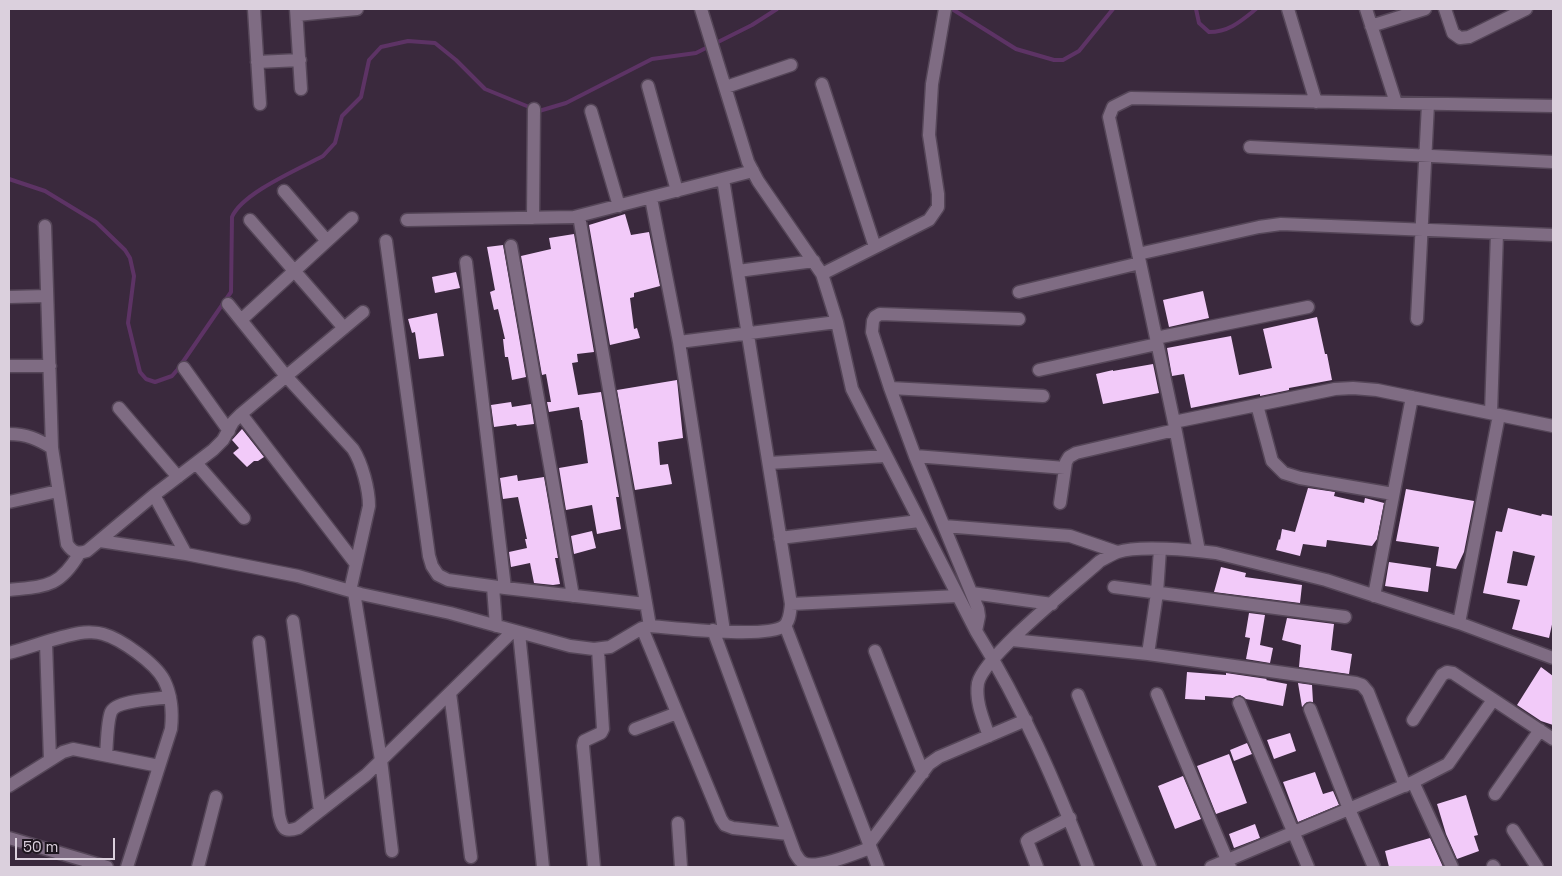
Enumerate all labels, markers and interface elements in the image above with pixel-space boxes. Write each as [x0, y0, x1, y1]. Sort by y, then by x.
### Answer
scale bar [18, 828, 118, 860]
text: 50 m [23, 837, 58, 856]

